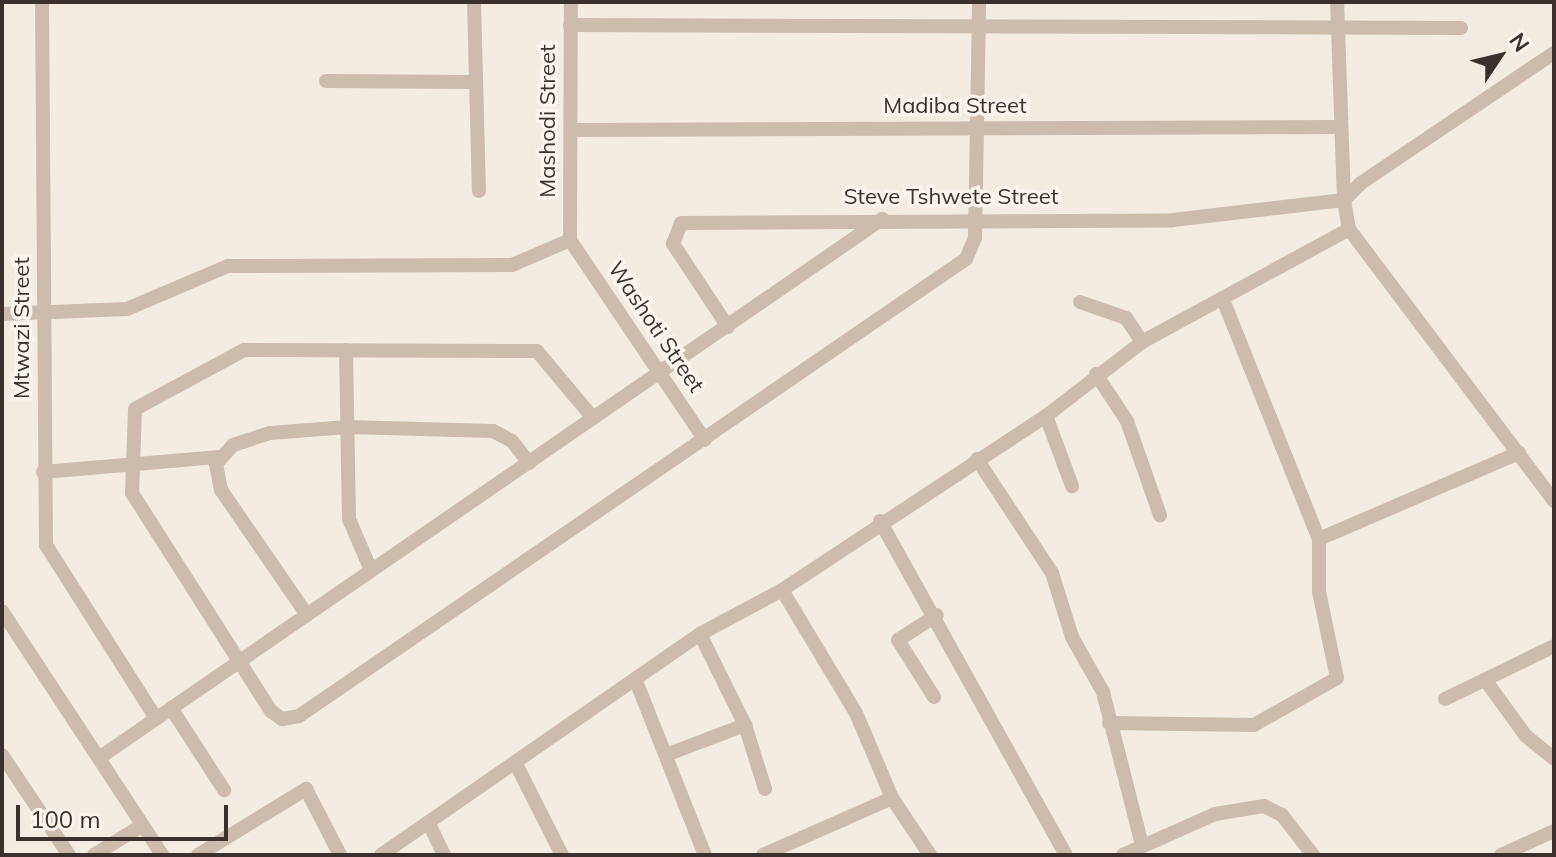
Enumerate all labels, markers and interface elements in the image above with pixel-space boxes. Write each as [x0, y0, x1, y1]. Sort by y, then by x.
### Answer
north arrow [1460, 16, 1540, 96]
text: N [1503, 27, 1536, 57]
street label: Mashodi Street [535, 44, 561, 198]
street label: Madiba Street [883, 93, 1027, 119]
street label: Steve Tshwete Street [844, 184, 1058, 210]
street label: Mtwazi Street [9, 257, 35, 399]
street label: Washoti Street [603, 257, 709, 397]
scale bar [20, 789, 232, 839]
text: 100 m [30, 804, 101, 834]

